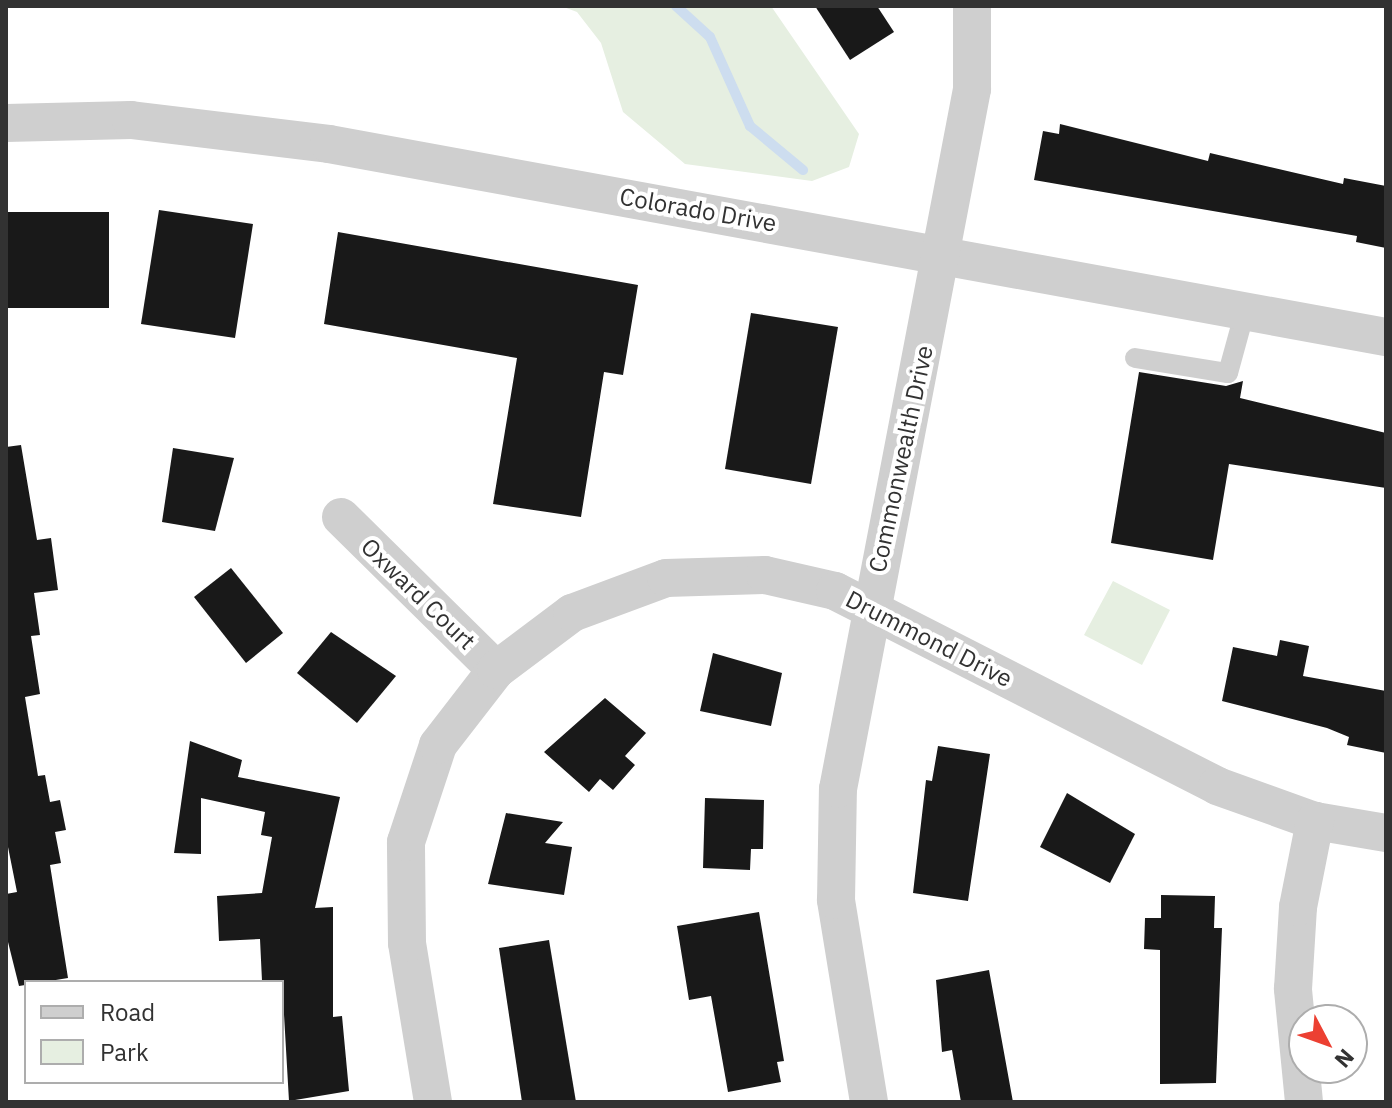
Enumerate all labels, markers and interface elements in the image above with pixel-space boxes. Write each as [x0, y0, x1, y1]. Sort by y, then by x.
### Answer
street label: Colorado Drive [617, 182, 779, 238]
street label: Commonwealth Drive [863, 343, 939, 575]
street label: Oxward Court [355, 532, 481, 656]
street label: Drummond Drive [841, 585, 1017, 693]
legend [24, 980, 284, 1084]
text: Road [100, 996, 155, 1028]
north arrow [1288, 1004, 1368, 1084]
text: Park [100, 1036, 149, 1068]
text: N [1329, 1043, 1361, 1074]

